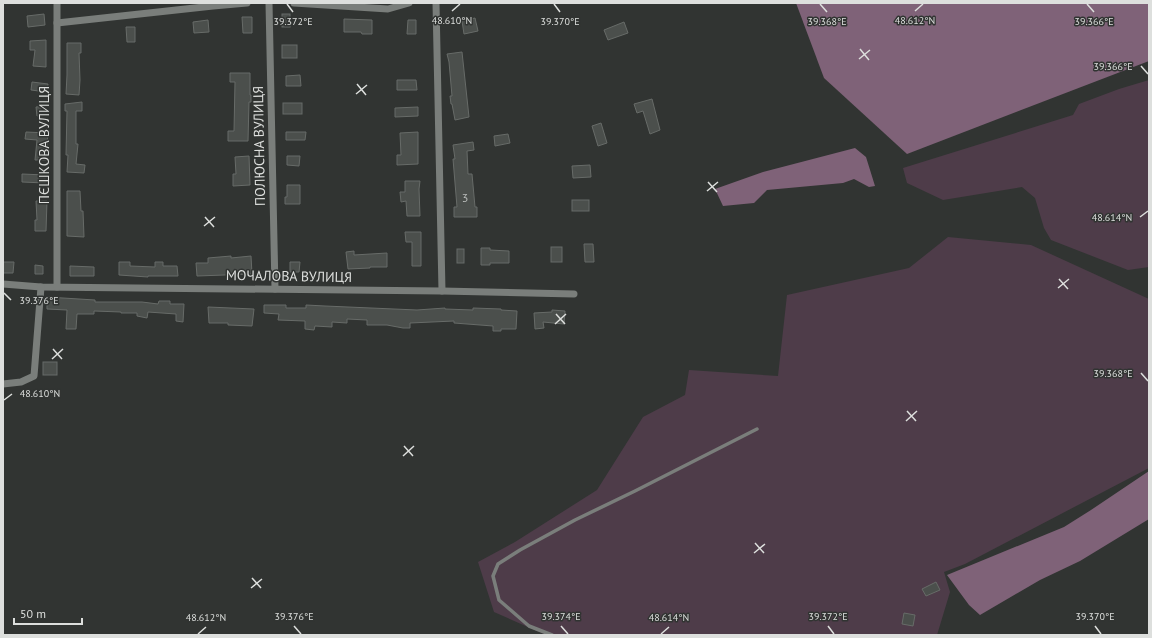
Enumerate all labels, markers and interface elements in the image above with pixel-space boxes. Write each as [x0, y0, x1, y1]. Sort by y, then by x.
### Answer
text: 48.610°N [432, 14, 472, 27]
text: 48.612°N [895, 14, 935, 27]
text: 39.372°E [274, 15, 313, 28]
text: 39.370°E [541, 15, 580, 28]
text: 39.368°E [808, 15, 847, 28]
text: 39.366°E [1075, 15, 1114, 28]
text: 39.366°E [1094, 60, 1133, 73]
street label: ПЄШКОВА ВУЛИЦЯ [35, 86, 53, 204]
street label: ПОЛЮСНА ВУЛИЦЯ [249, 86, 269, 206]
house number: 3 [462, 190, 468, 205]
text: 48.614°N [1092, 211, 1132, 224]
street label: МОЧАЛОВА ВУЛИЦЯ [226, 266, 352, 286]
text: 39.376°E [20, 294, 59, 307]
text: 39.368°E [1094, 367, 1133, 380]
text: 48.610°N [20, 387, 60, 400]
scale bar [14, 600, 82, 626]
text: 50 m [20, 606, 46, 621]
text: 39.376°E [275, 610, 314, 623]
text: 39.374°E [542, 610, 581, 623]
text: 39.372°E [809, 610, 848, 623]
text: 39.370°E [1076, 610, 1115, 623]
text: 48.612°N [186, 611, 226, 624]
text: 48.614°N [649, 611, 689, 624]

